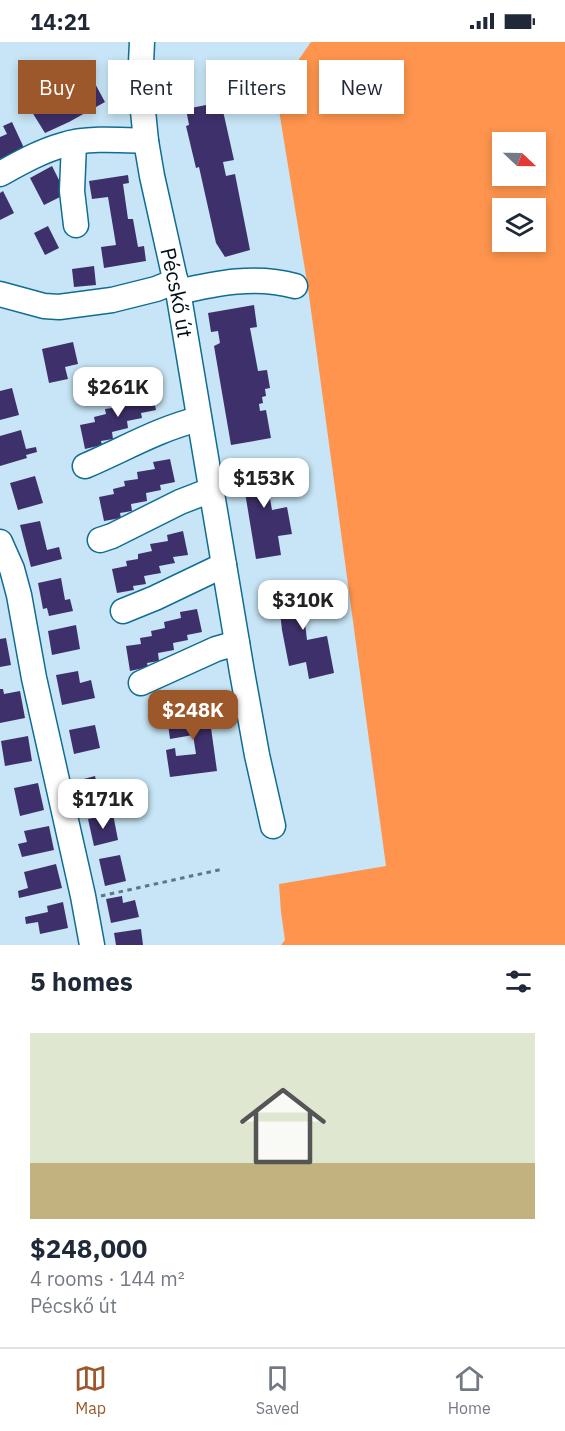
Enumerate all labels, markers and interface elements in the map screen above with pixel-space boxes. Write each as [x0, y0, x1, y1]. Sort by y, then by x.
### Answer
text: 14:21 [30, 7, 90, 36]
chip: Buy [18, 60, 96, 114]
chip: Rent [108, 60, 194, 114]
chip: Filters [206, 60, 307, 114]
chip: New [319, 60, 404, 114]
north arrow [492, 132, 546, 186]
map controls [492, 132, 546, 252]
button: layers [492, 198, 546, 252]
street label: Pécskő út [154, 245, 200, 340]
pin: $261K [76, 367, 160, 418]
text: $261K [87, 373, 149, 400]
pin: $153K [222, 458, 306, 509]
text: $153K [233, 464, 295, 491]
pin: $310K [261, 580, 345, 631]
text: $310K [272, 586, 334, 613]
pin: $248K [151, 690, 235, 741]
text: $248K [162, 696, 224, 723]
pin: $171K [61, 779, 145, 830]
text: $171K [72, 785, 134, 812]
text: 5 homes [30, 964, 133, 998]
icon: filters [502, 965, 535, 998]
icon: home [229, 1072, 337, 1180]
text: $248,000 [30, 1231, 147, 1265]
text: 4 rooms · 144 m² [30, 1265, 185, 1292]
text: Pécskő út [30, 1292, 117, 1319]
tab: Map [74, 1362, 107, 1418]
tab: Saved [256, 1362, 299, 1418]
tab: Home [448, 1362, 491, 1418]

